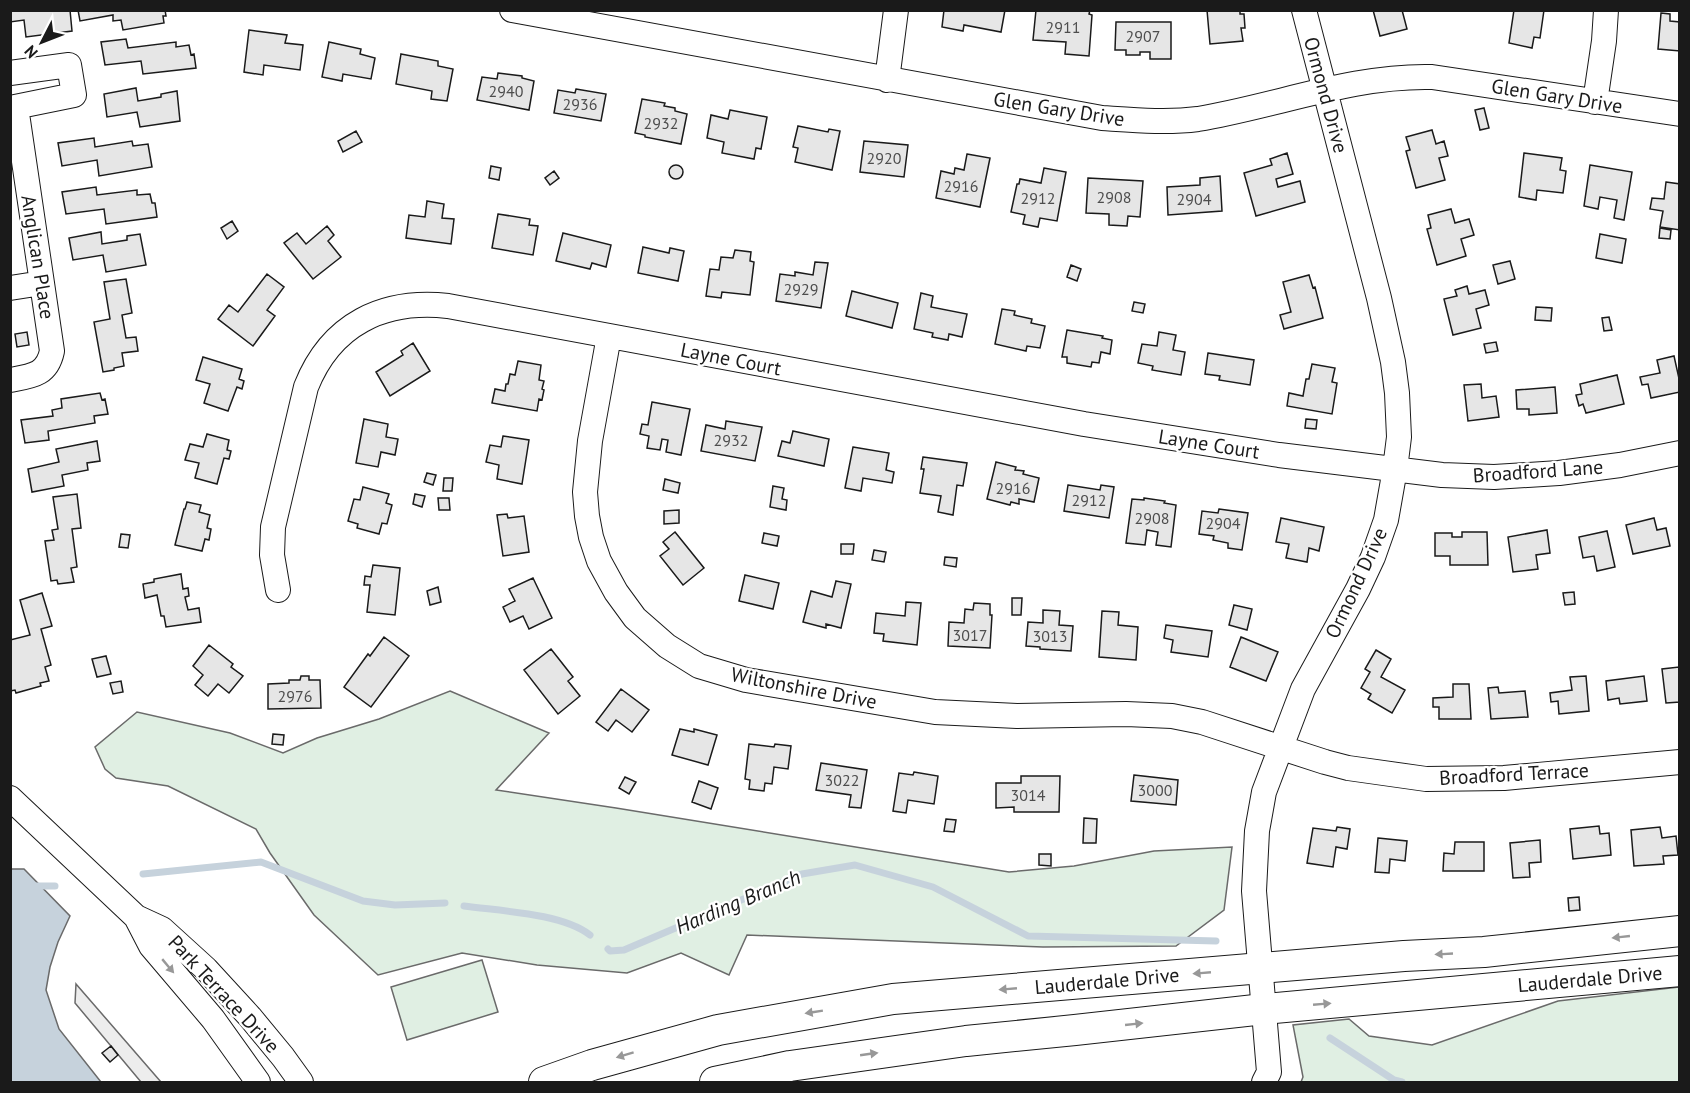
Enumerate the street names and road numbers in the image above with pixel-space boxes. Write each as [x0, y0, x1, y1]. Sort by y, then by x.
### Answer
street label: Ormond Drive [1298, 34, 1354, 156]
street label: Glen Gary Drive [1490, 73, 1624, 119]
street label: Glen Gary Drive [992, 86, 1126, 132]
street label: Anglican Place [15, 193, 61, 321]
street label: Layne Court [678, 337, 784, 382]
street label: Layne Court [1157, 423, 1262, 465]
street label: Broadford Lane [1472, 453, 1604, 489]
street label: Ormond Drive [1319, 523, 1393, 643]
street label: Wiltonshire Drive [729, 661, 879, 715]
street label: Broadford Terrace [1438, 757, 1590, 791]
street label: Park Terrace Drive [163, 930, 285, 1058]
street label: Lauderdale Drive [1517, 960, 1663, 998]
street label: Lauderdale Drive [1034, 962, 1180, 1000]

